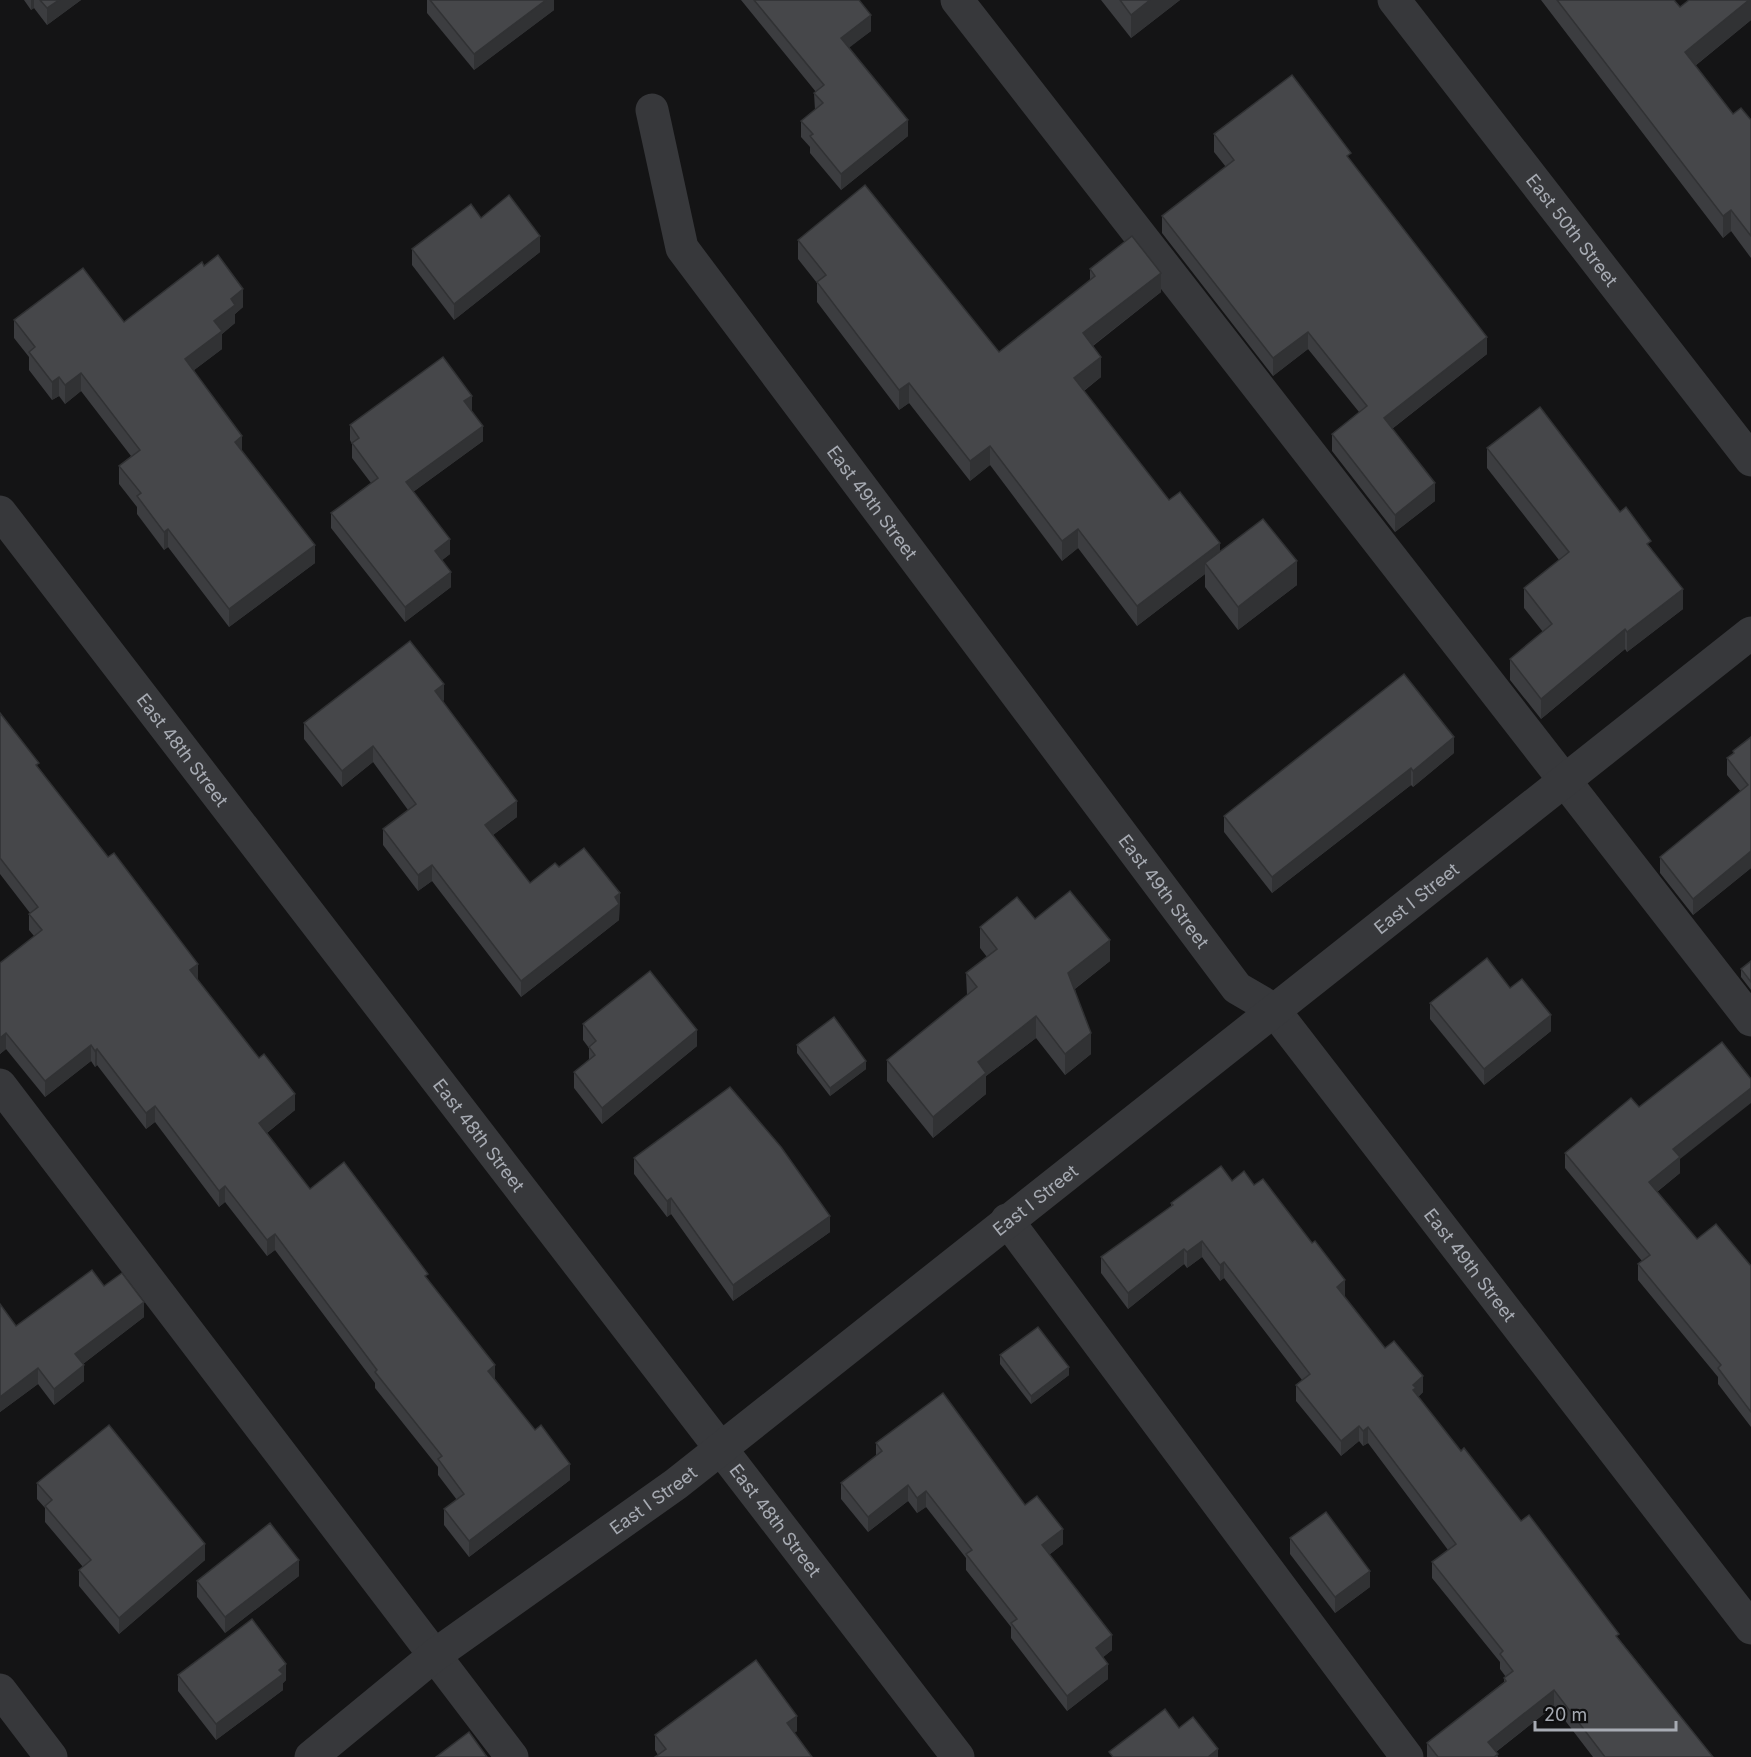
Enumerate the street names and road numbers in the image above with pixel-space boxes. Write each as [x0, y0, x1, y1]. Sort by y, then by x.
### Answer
street label: East 50th Street [1522, 170, 1623, 290]
street label: East 49th Street [823, 441, 922, 563]
street label: East 48th Street [133, 689, 233, 810]
street label: East 49th Street [1115, 830, 1214, 952]
street label: East I Street [1370, 858, 1463, 938]
street label: East 48th Street [429, 1074, 529, 1196]
street label: East I Street [988, 1160, 1082, 1240]
street label: East 49th Street [1420, 1204, 1521, 1325]
street label: East 48th Street [726, 1460, 826, 1581]
street label: East I Street [605, 1461, 701, 1538]

